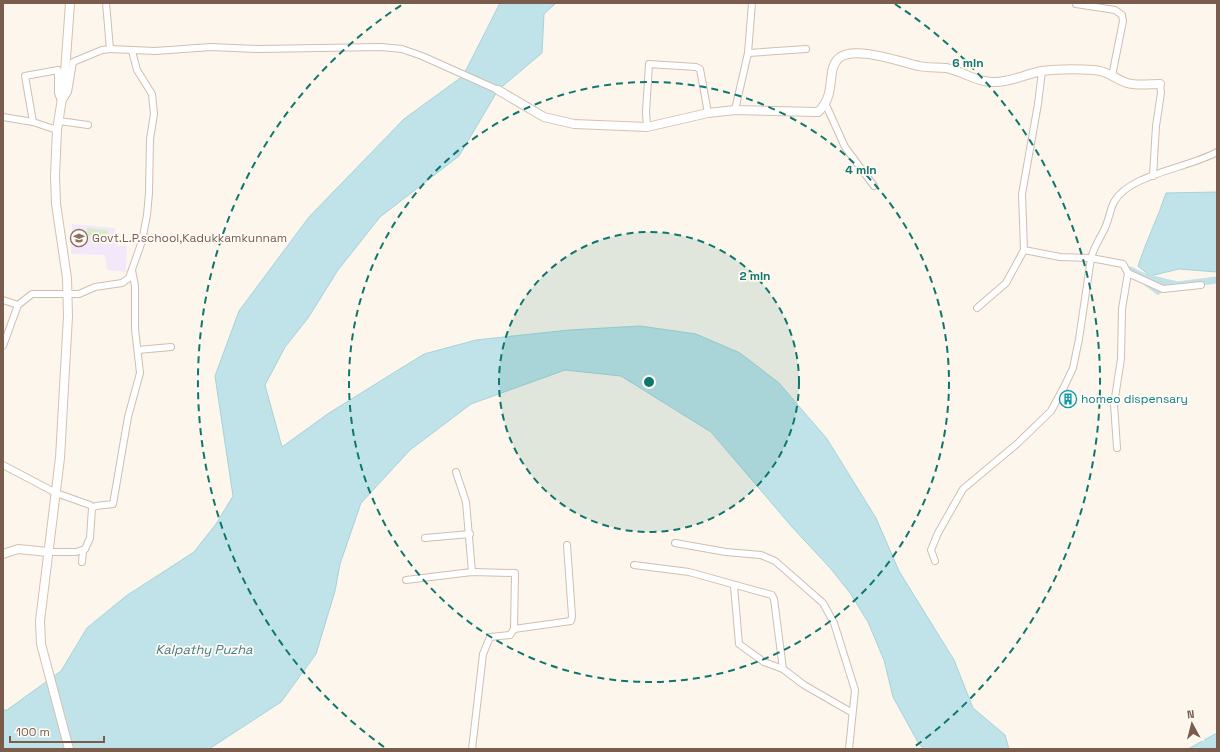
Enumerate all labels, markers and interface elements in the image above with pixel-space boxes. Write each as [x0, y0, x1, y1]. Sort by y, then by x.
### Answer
text: 6 min [952, 55, 984, 71]
text: 4 min [845, 162, 877, 178]
school or university icon: Govt.L.P.school,Kadukkamkunnam [69, 228, 89, 248]
place label: Govt.L.P.school,Kadukkamkunnam [92, 230, 287, 246]
text: 2 min [739, 268, 771, 284]
centre of rings [642, 375, 656, 389]
building icon: homeo dispensary [1058, 389, 1078, 409]
place label: homeo dispensary [1081, 391, 1188, 407]
water label: Kalpathy Puzha [155, 641, 253, 658]
north arrow [1172, 704, 1212, 744]
text: N [1186, 707, 1195, 721]
scale bar [10, 718, 104, 744]
text: 100 m [16, 724, 50, 740]

